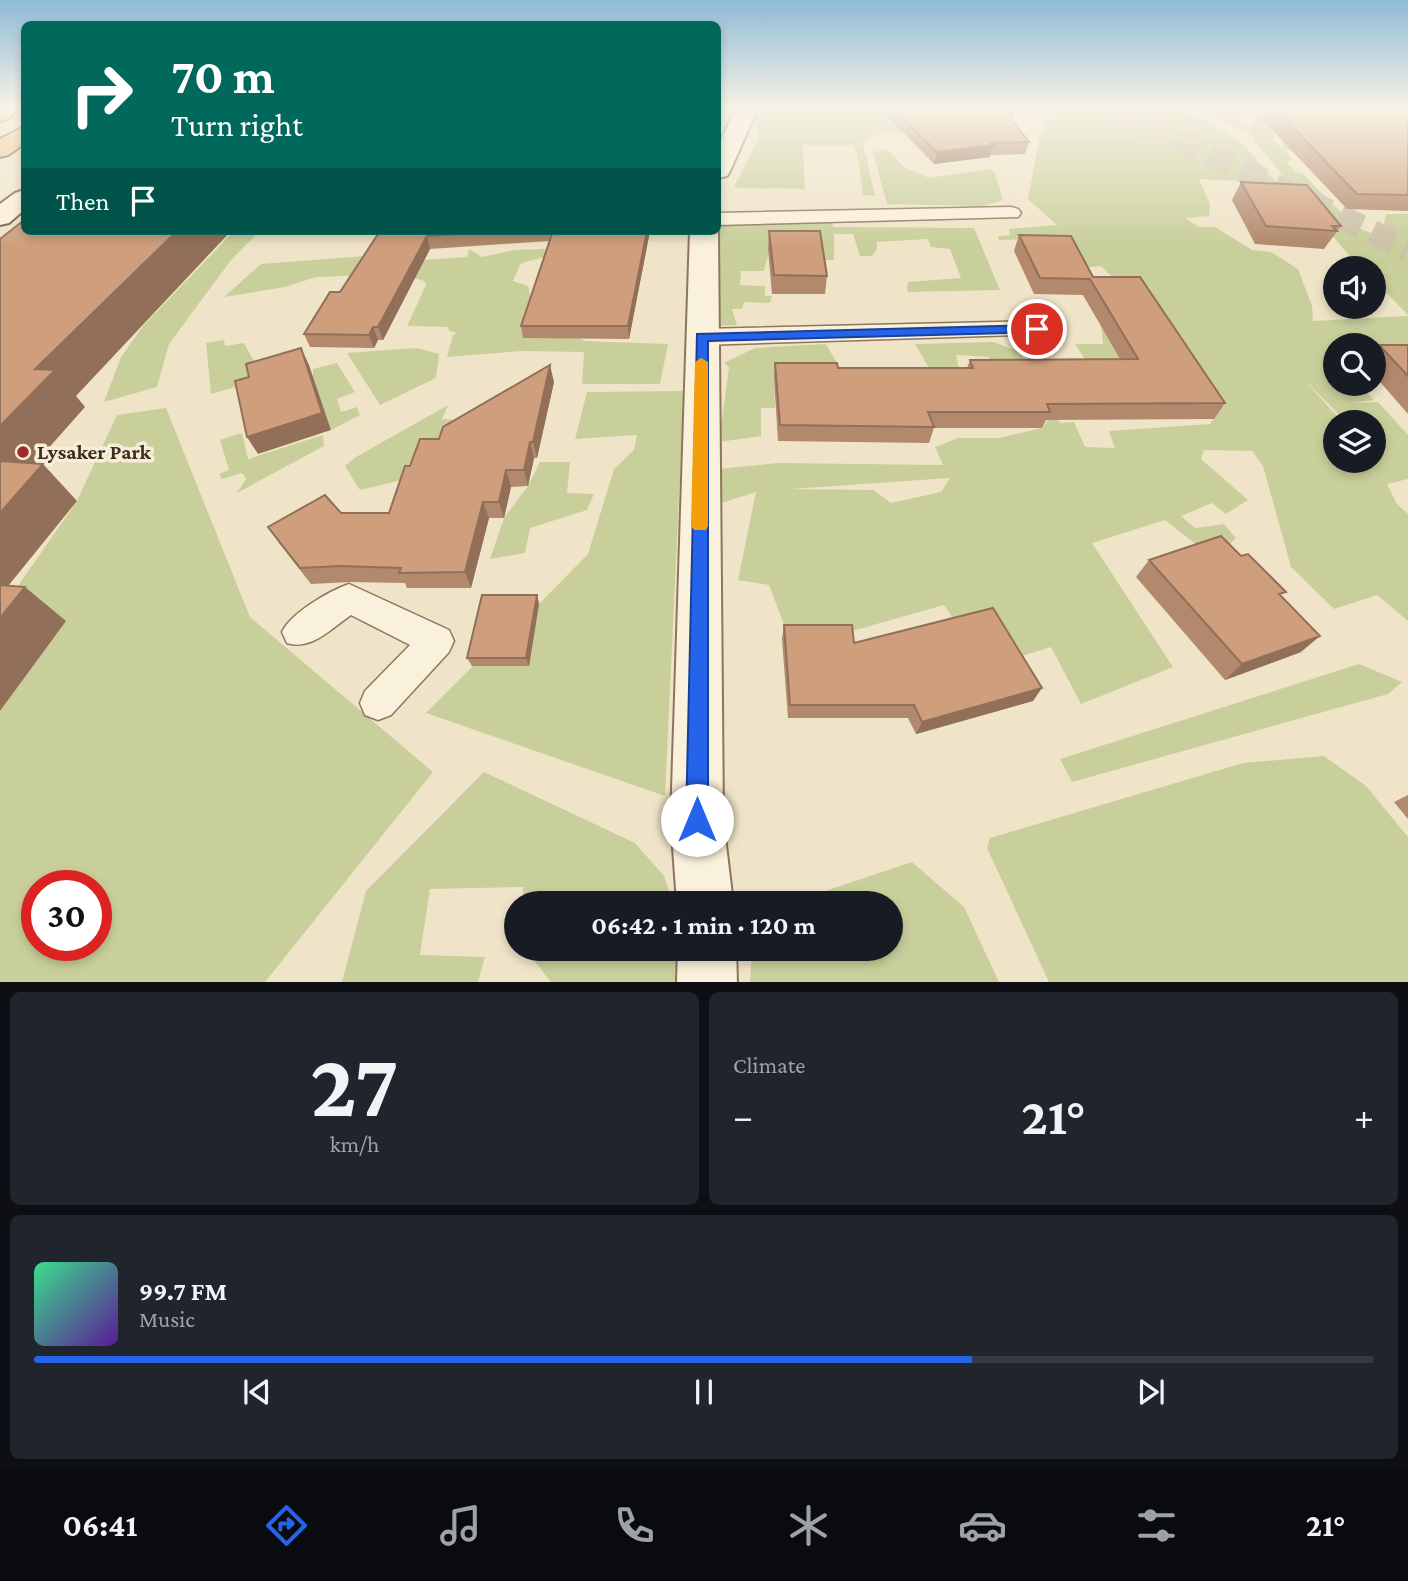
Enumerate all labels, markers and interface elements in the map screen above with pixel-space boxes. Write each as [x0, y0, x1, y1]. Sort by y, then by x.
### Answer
icon: right [56, 49, 147, 140]
text: 70 m [171, 49, 275, 104]
text: Turn right [171, 107, 303, 143]
icon: arrive [124, 182, 162, 220]
text: Then [56, 187, 110, 216]
map controls [1323, 256, 1386, 473]
button: sound [1323, 256, 1386, 319]
pin [1007, 299, 1067, 359]
icon: arrive [1018, 310, 1056, 348]
button: search [1323, 333, 1386, 396]
button: layers [1323, 410, 1386, 473]
place label: Lysaker Park [37, 440, 152, 464]
marker: Lysaker Park [15, 444, 31, 460]
position arrow [660, 783, 734, 857]
speed limit sign: 30 [21, 870, 112, 961]
text: 06:42 · 1 min · 120 m [591, 911, 816, 940]
text: 27 [310, 1034, 399, 1136]
text: Climate [733, 1052, 805, 1078]
text: 21° [1021, 1087, 1086, 1145]
text: − [733, 1095, 753, 1137]
text: + [1354, 1095, 1374, 1137]
text: km/h [330, 1131, 379, 1157]
text: 99.7 FM [139, 1277, 227, 1306]
text: Music [139, 1306, 195, 1332]
icon: previous [238, 1373, 276, 1411]
icon: pause [685, 1373, 723, 1411]
icon: next [1132, 1373, 1170, 1411]
icon: directions [262, 1501, 311, 1550]
icon: music [436, 1501, 485, 1550]
icon: phone [610, 1501, 659, 1550]
icon: climate [784, 1501, 833, 1550]
icon: car [958, 1501, 1007, 1550]
icon: filters [1132, 1501, 1181, 1550]
text: 06:41 [62, 1507, 137, 1543]
text: 21° [1306, 1507, 1346, 1543]

